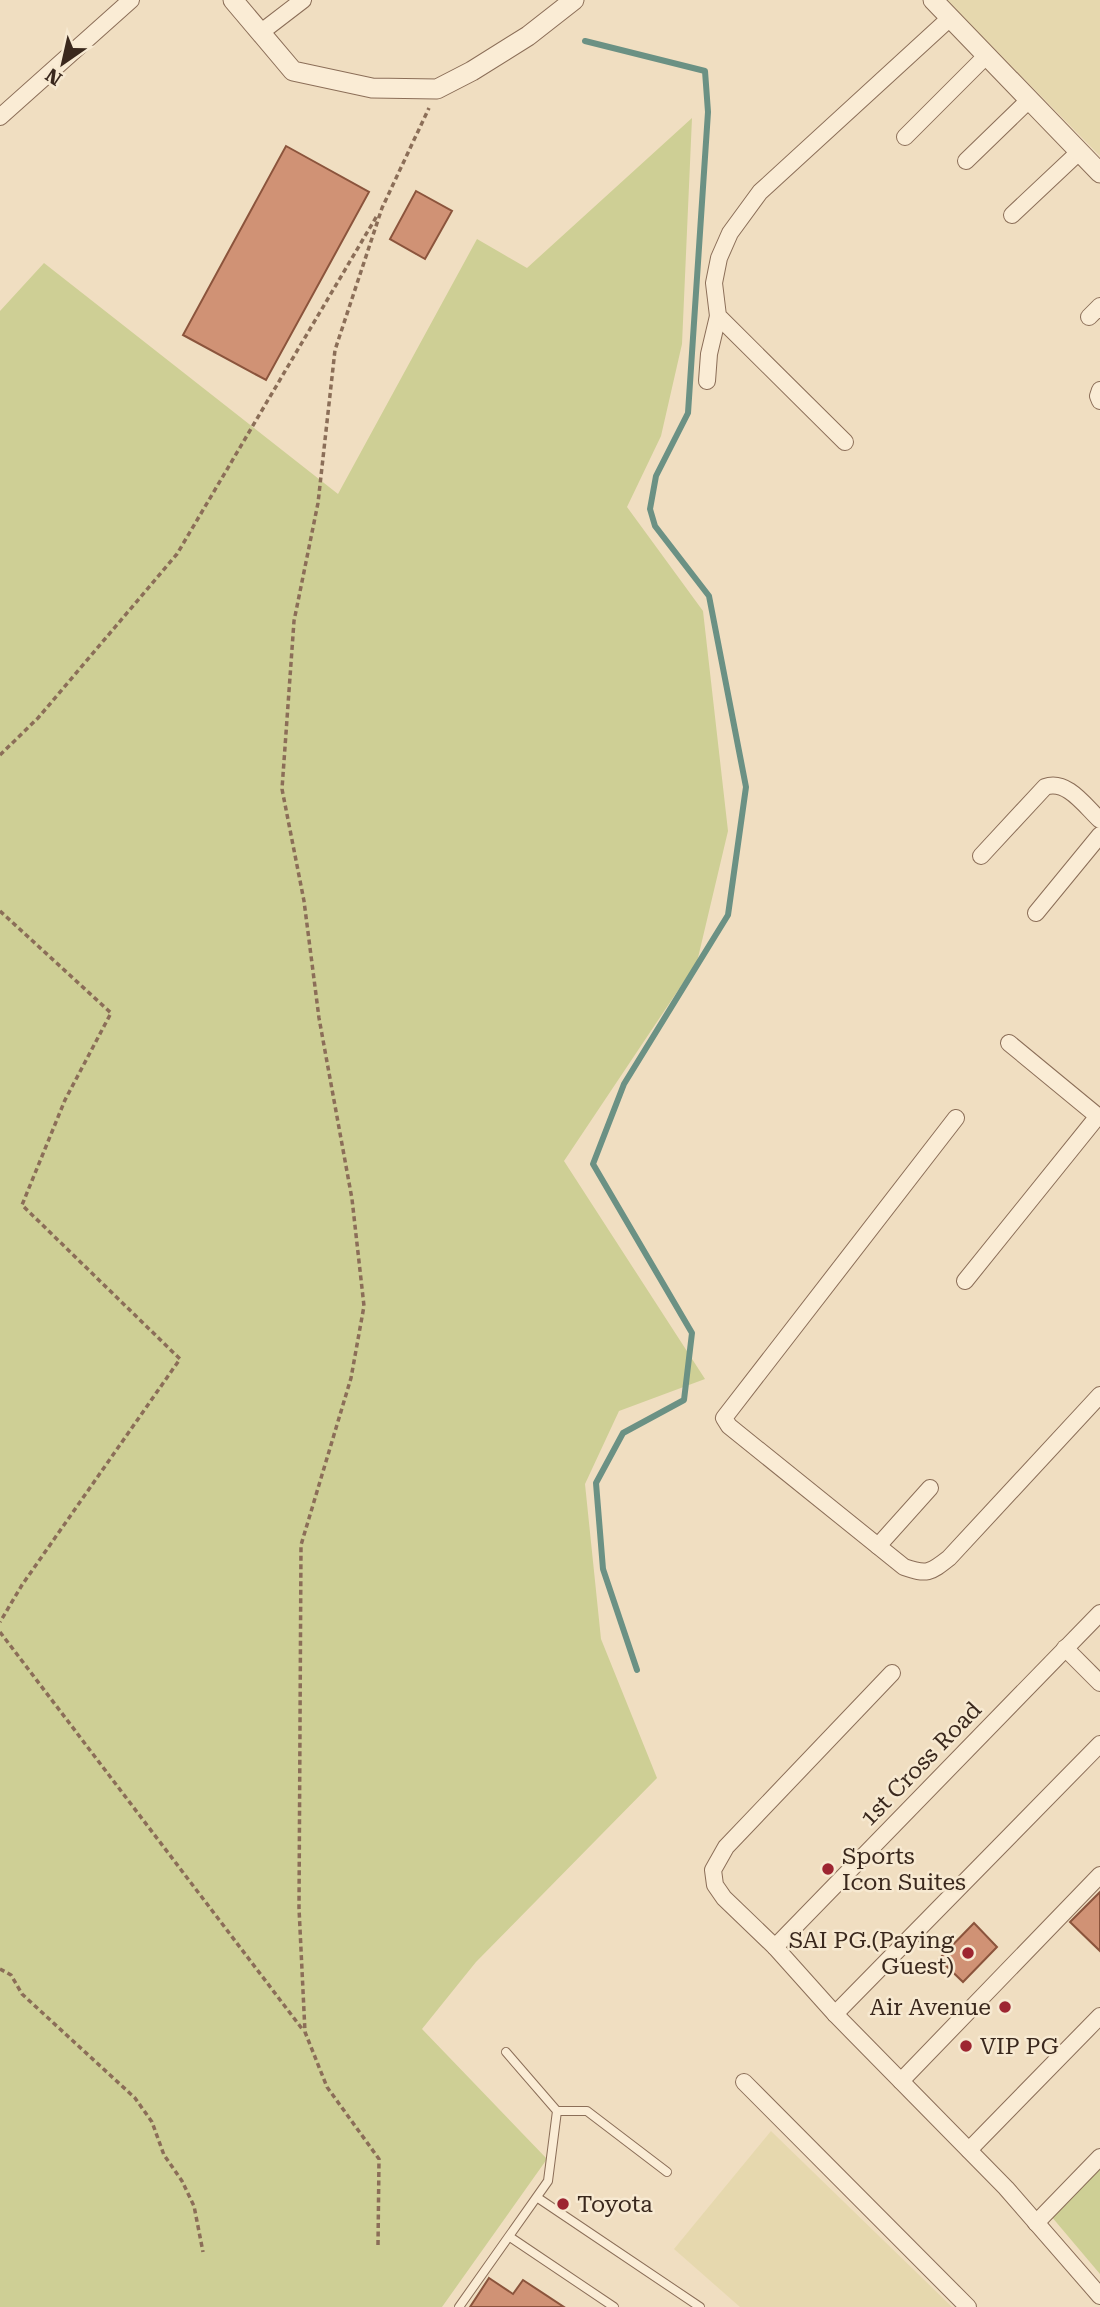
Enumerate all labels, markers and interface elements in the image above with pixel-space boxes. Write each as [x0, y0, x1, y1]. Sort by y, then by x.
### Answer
north arrow [28, 28, 98, 98]
text: N [41, 63, 66, 90]
street label: 1st Cross Road [855, 1696, 987, 1832]
place label: Sports Icon Suites [842, 1843, 966, 1896]
marker: Sports Icon Suites [820, 1861, 836, 1877]
place label: SAI PG.(Paying Guest) [789, 1927, 954, 1980]
marker: SAI PG.(Paying Guest) [960, 1945, 976, 1961]
place label: Air Avenue [870, 1994, 991, 2021]
marker: Air Avenue [997, 1999, 1013, 2015]
place label: VIP PG [980, 2033, 1059, 2060]
marker: VIP PG [958, 2038, 974, 2054]
place label: Toyota [577, 2191, 653, 2218]
marker: Toyota [555, 2196, 571, 2212]

